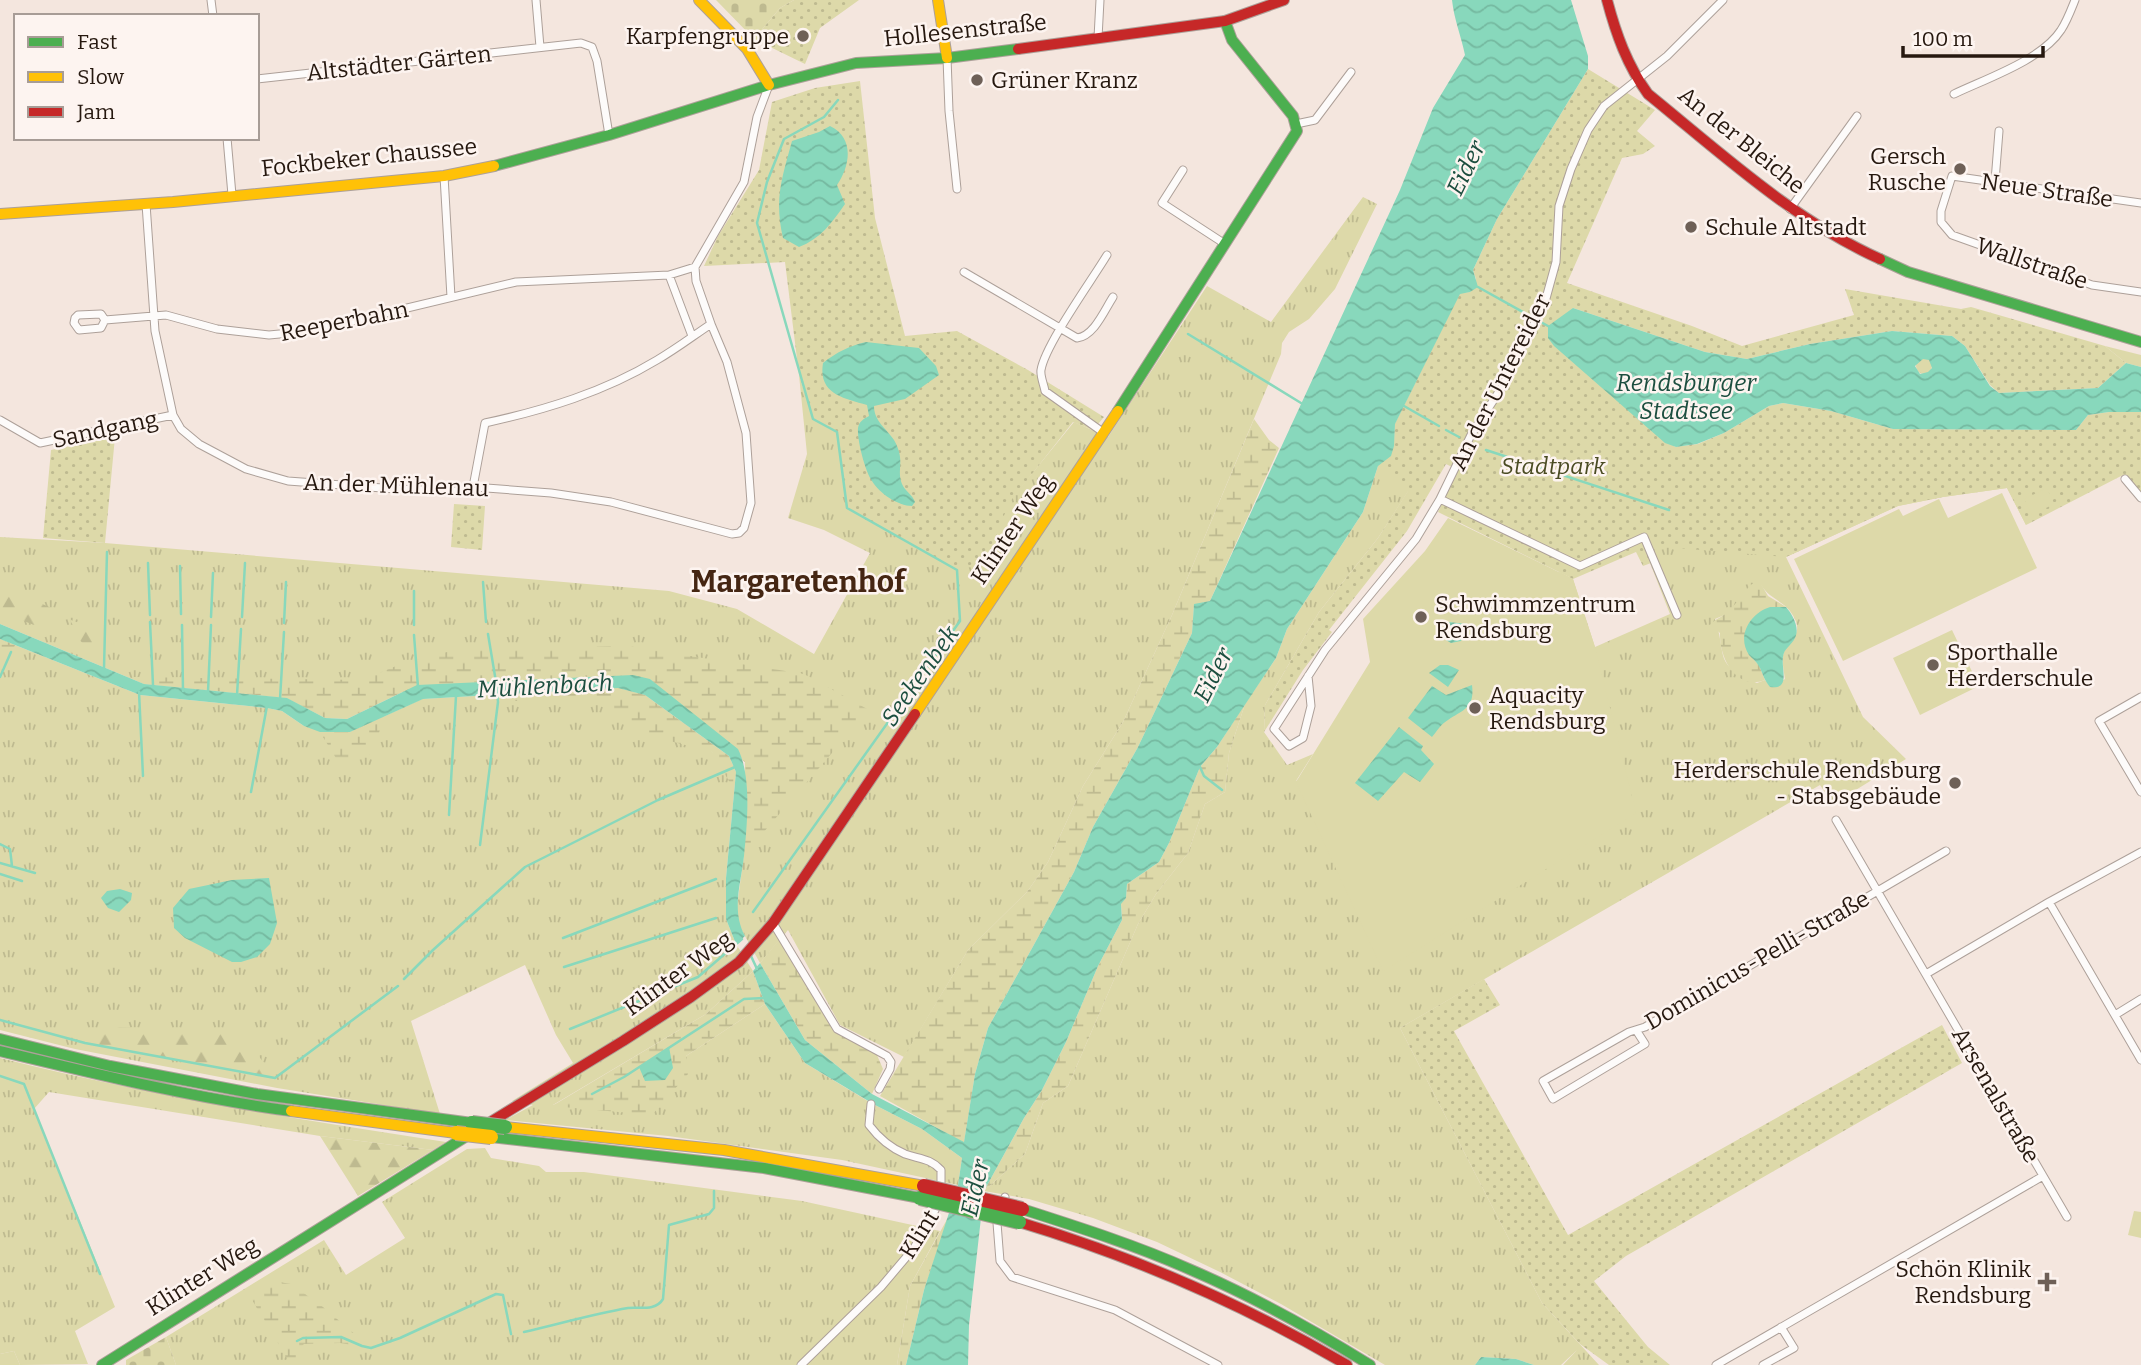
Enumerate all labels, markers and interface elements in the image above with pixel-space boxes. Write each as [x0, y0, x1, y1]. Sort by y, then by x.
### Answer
street label: Hollesenstraße [882, 8, 1048, 52]
legend [14, 14, 259, 140]
scale bar [1903, 14, 2043, 58]
place label: Karpfengruppe [626, 22, 789, 50]
text: 100 m [1913, 26, 1973, 52]
marker: Karpfengruppe [795, 28, 811, 44]
text: Fast [77, 29, 118, 55]
street label: Altstädter Gärten [305, 39, 493, 87]
text: Slow [77, 64, 124, 90]
place label: Grüner Kranz [991, 66, 1138, 94]
marker: Grüner Kranz [969, 72, 985, 88]
street label: An der Bleiche [1673, 80, 1811, 200]
text: Jam [76, 99, 115, 125]
street label: Fockbeker Chaussee [260, 132, 478, 182]
water label: Eider [1441, 135, 1492, 200]
place label: Gersch Rusche [1868, 142, 1946, 196]
marker: Gersch Rusche [1952, 161, 1968, 177]
street label: Neue Straße [1979, 167, 2115, 213]
place label: Schule Altstadt [1705, 213, 1867, 241]
marker: Schule Altstadt [1683, 219, 1699, 235]
street label: Wallstraße [1973, 231, 2091, 295]
street label: An der Untereider [1444, 289, 1556, 475]
street label: Reeperbahn [277, 295, 411, 347]
water label: Rendsburger Stadtsee [1616, 369, 1757, 425]
street label: Sandgang [50, 404, 160, 454]
park label: Stadtpark [1501, 452, 1606, 480]
street label: An der Mühlenau [303, 468, 489, 502]
street label: Klinter Weg [965, 468, 1059, 589]
district label: Margaretenhof [691, 564, 907, 600]
place label: Schwimmzentrum Rendsburg [1435, 590, 1635, 644]
marker: Schwimmzentrum Rendsburg [1413, 609, 1429, 625]
water label: Seekenbek [875, 620, 965, 731]
place label: Sporthalle Herderschule [1947, 638, 2093, 692]
water label: Eider [1188, 642, 1239, 707]
marker: Sporthalle Herderschule [1925, 657, 1941, 673]
water label: Mühlenbach [476, 668, 614, 704]
place label: Aquacity Rendsburg [1489, 681, 1606, 735]
marker: Aquacity Rendsburg [1467, 700, 1483, 716]
place label: Herderschule Rendsburg - Stabsgebäude [1673, 756, 1941, 810]
marker: Herderschule Rendsburg - Stabsgebäude [1947, 775, 1963, 791]
street label: Dominicus-Pelli-Straße [1640, 884, 1874, 1036]
street label: Klinter Weg [618, 924, 738, 1022]
street label: Arsenalstraße [1946, 1022, 2046, 1168]
water label: Eider [955, 1156, 995, 1219]
street label: Klint [893, 1204, 945, 1264]
street label: Klinter Weg [141, 1230, 263, 1322]
place label: Schön Klinik Rendsburg [1895, 1255, 2031, 1309]
marker: Schön Klinik Rendsburg [2037, 1272, 2057, 1292]

